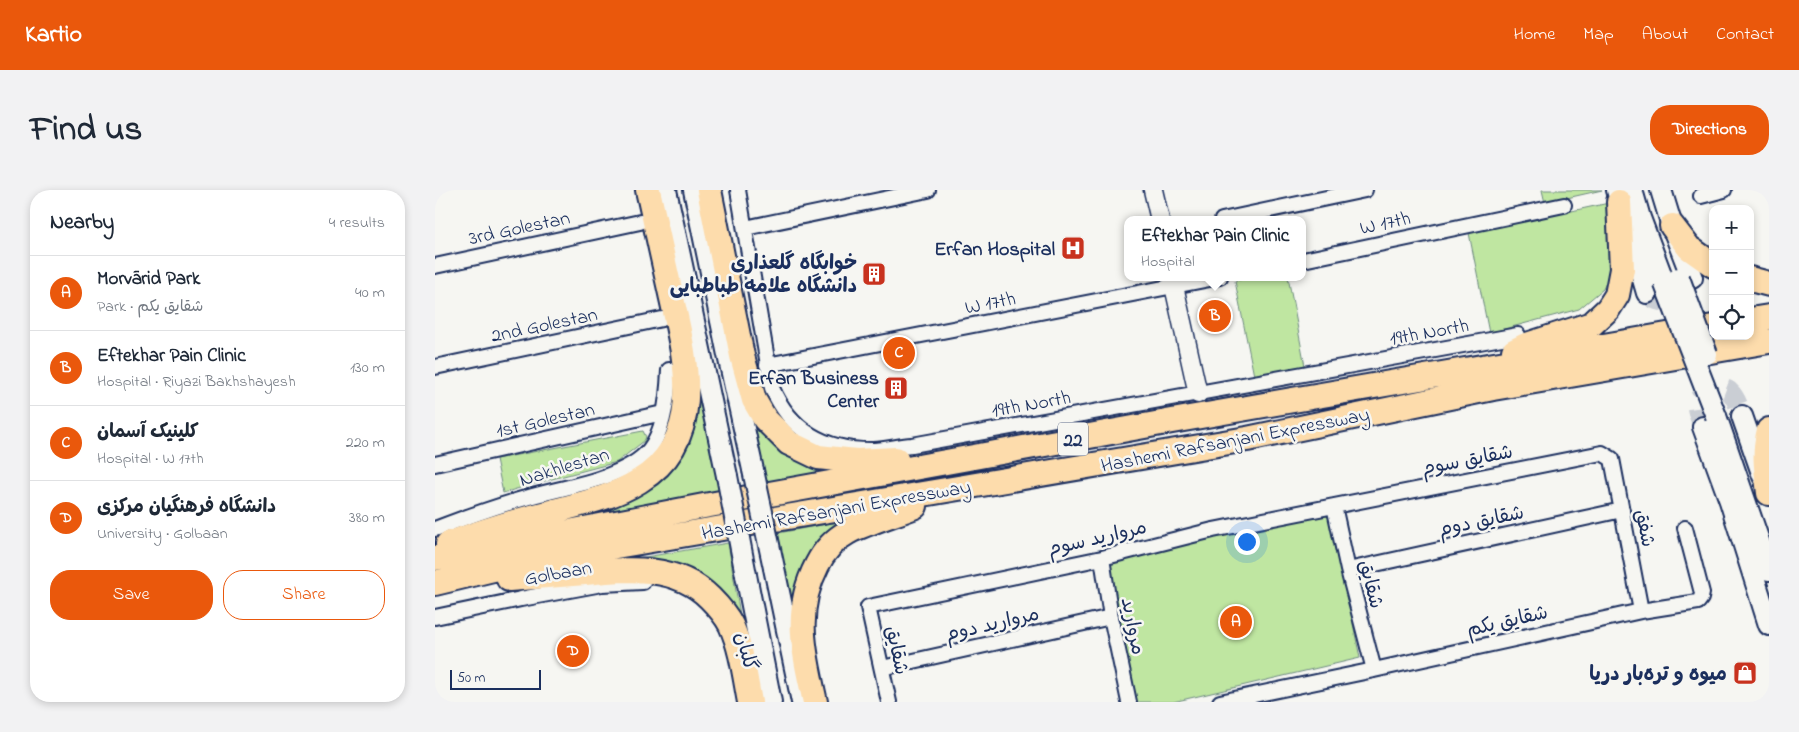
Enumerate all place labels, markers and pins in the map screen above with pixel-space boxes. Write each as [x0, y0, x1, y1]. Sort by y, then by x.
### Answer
hospital icon: Erfan Hospital [1060, 235, 1086, 261]
place label: Erfan Hospital [934, 236, 1055, 265]
place label: خوابگاه گلعذاری دانشگاه علامه طباطبایی [670, 250, 857, 302]
building icon: خوابگاه گلعذاری دانشگاه علامه طباطبایی [861, 261, 887, 287]
pin: B [1199, 297, 1231, 335]
pin: C [883, 334, 915, 372]
place label: Erfan Business Center [748, 365, 880, 417]
building icon: Erfan Business Center [883, 375, 909, 401]
pin: A [1220, 603, 1252, 641]
pin: D [557, 632, 589, 670]
shop icon: میوه و تره‌بار دریا [1732, 660, 1758, 686]
place label: میوه و تره‌بار دریا [1589, 661, 1727, 690]

